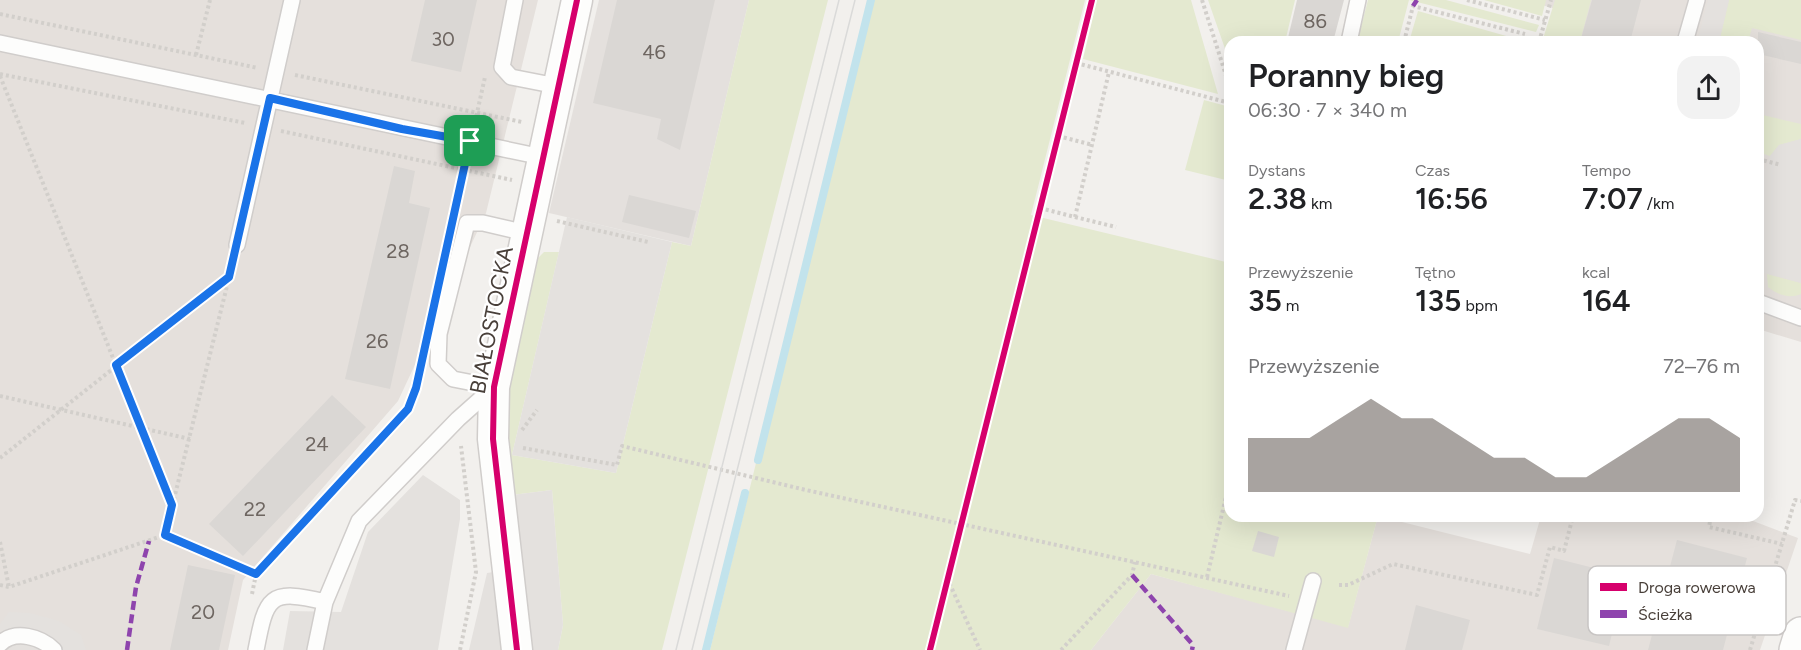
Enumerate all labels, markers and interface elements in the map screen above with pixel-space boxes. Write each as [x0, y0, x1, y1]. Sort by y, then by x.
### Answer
house number: 86 [1303, 9, 1327, 33]
house number: 30 [431, 27, 455, 51]
house number: 46 [642, 40, 666, 64]
text: Poranny bieg [1248, 56, 1445, 95]
button: share [1677, 56, 1740, 119]
text: 06:30 · 7 × 340 m [1248, 98, 1407, 122]
pin [444, 115, 495, 166]
icon: arrive [453, 124, 486, 157]
text: Dystans [1248, 161, 1305, 180]
text: Czas [1415, 161, 1450, 180]
text: Tempo [1582, 161, 1631, 180]
text: 2.38 [1248, 180, 1307, 217]
text: 16:56 [1415, 180, 1488, 217]
text: 7:07 [1582, 180, 1643, 217]
text: km [1307, 194, 1332, 213]
text: /km [1643, 194, 1674, 213]
house number: 28 [386, 239, 410, 263]
street label: BIAŁOSTOCKA [464, 244, 519, 396]
text: Przewyższenie [1248, 263, 1353, 282]
text: Tętno [1415, 263, 1456, 282]
text: kcal [1582, 263, 1610, 282]
text: 35 [1248, 282, 1282, 319]
text: 135 [1415, 282, 1461, 319]
text: 164 [1582, 282, 1631, 319]
text: m [1282, 296, 1299, 315]
text: bpm [1461, 296, 1498, 315]
house number: 26 [366, 329, 388, 353]
text: Przewyższenie [1248, 354, 1380, 378]
text: 72–76 m [1663, 354, 1740, 378]
house number: 24 [305, 432, 329, 456]
house number: 22 [244, 497, 266, 521]
legend [1588, 566, 1786, 635]
text: Droga rowerowa [1638, 578, 1756, 597]
house number: 20 [191, 600, 215, 624]
text: Ścieżka [1638, 605, 1693, 624]

